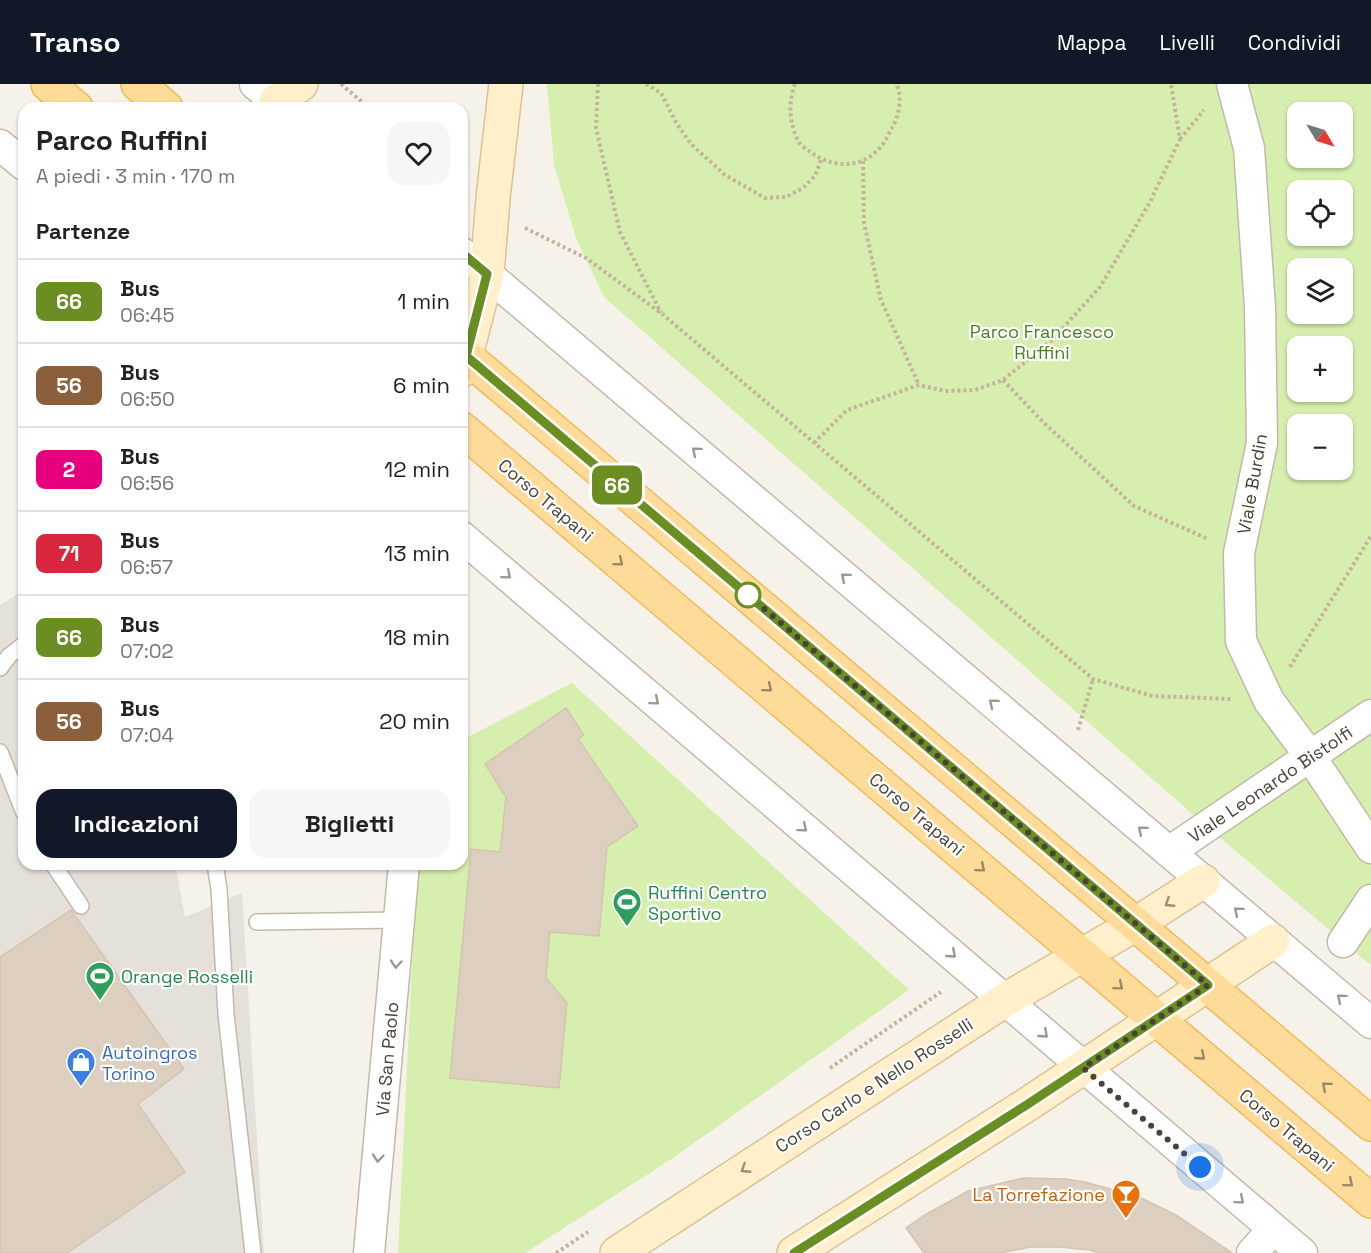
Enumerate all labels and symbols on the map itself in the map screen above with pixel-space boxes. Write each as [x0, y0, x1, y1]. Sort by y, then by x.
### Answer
north arrow [1287, 102, 1353, 168]
park label: Parco Francesco Ruffini [970, 320, 1114, 364]
street label: Viale Burdin [1232, 432, 1272, 536]
one-way arrow [692, 447, 703, 458]
street label: Corso Trapani [494, 453, 598, 547]
line badge: 66 [590, 466, 644, 504]
one-way arrow [612, 555, 623, 566]
one-way arrow [500, 568, 511, 579]
one-way arrow [841, 573, 852, 584]
unlabelled marker [735, 582, 761, 608]
one-way arrow [761, 681, 772, 692]
one-way arrow [648, 694, 659, 705]
one-way arrow [989, 700, 1000, 711]
street label: Viale Leonardo Bistolfi [1183, 720, 1357, 848]
street label: Corso Trapani [865, 767, 969, 861]
one-way arrow [796, 821, 807, 832]
one-way arrow [1138, 826, 1149, 837]
one-way arrow [974, 861, 985, 872]
place label: Ruffini Centro Sportivo [648, 881, 767, 925]
sports icon: Ruffini Centro Sportivo [611, 886, 643, 928]
one-way arrow [1165, 895, 1175, 907]
one-way arrow [1234, 907, 1245, 918]
one-way arrow [945, 947, 956, 958]
sports icon: Orange Rosselli [84, 960, 116, 1002]
one-way arrow [390, 960, 403, 969]
place label: Orange Rosselli [121, 965, 253, 988]
one-way arrow [1112, 979, 1123, 990]
one-way arrow [1337, 994, 1348, 1005]
street label: Via San Paolo [371, 1001, 403, 1117]
street label: Corso Carlo e Nello Rosselli [771, 1012, 977, 1158]
one-way arrow [1037, 1027, 1048, 1038]
place label: Autoingros Torino [102, 1041, 198, 1085]
shop icon: Autoingros Torino [65, 1046, 97, 1088]
one-way arrow [1194, 1049, 1205, 1060]
street label: Corso Trapani [1235, 1083, 1339, 1177]
one-way arrow [1322, 1083, 1333, 1094]
your location [1185, 1152, 1215, 1182]
one-way arrow [372, 1154, 385, 1163]
one-way arrow [741, 1162, 751, 1174]
one-way arrow [1342, 1176, 1353, 1187]
bar icon: La Torrefazione [1110, 1178, 1142, 1220]
place label: La Torrefazione [972, 1183, 1105, 1206]
one-way arrow [1233, 1193, 1244, 1204]

